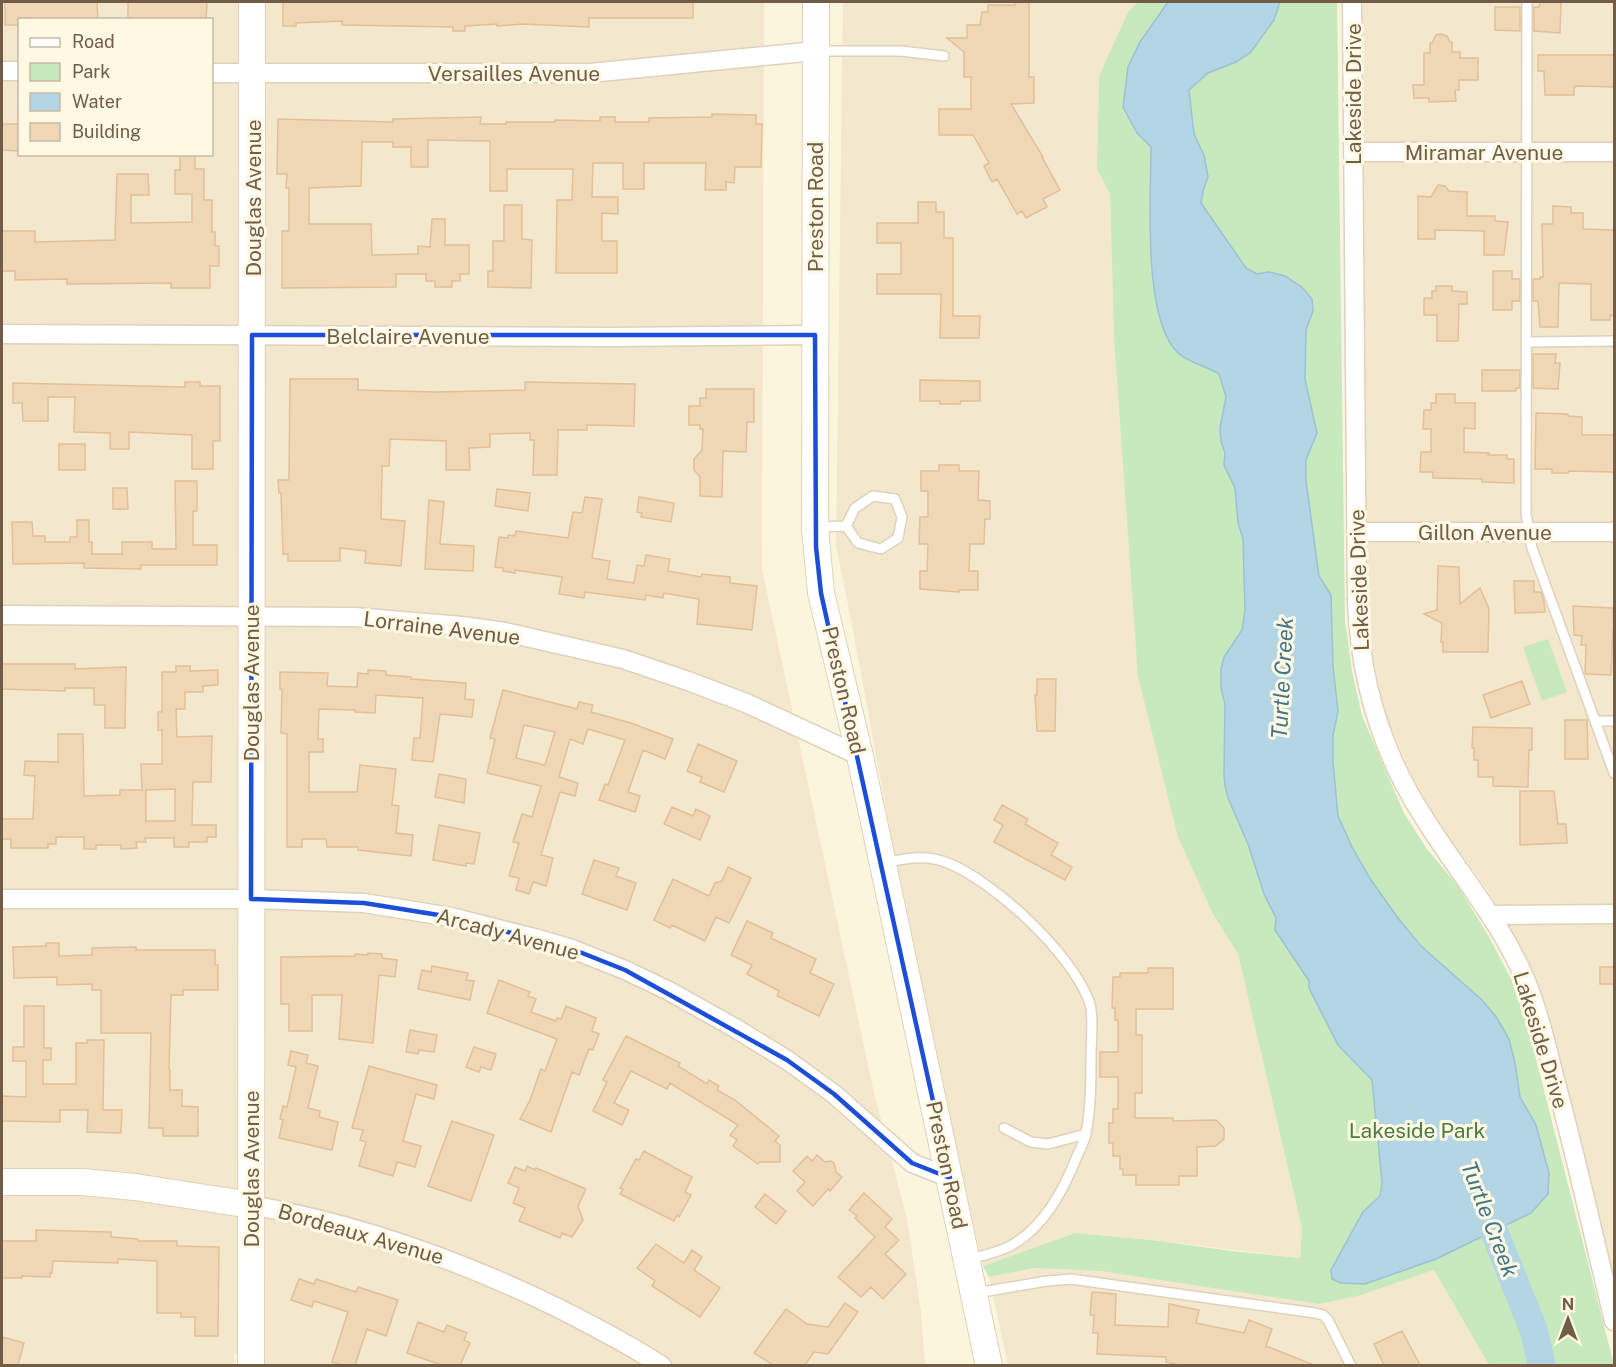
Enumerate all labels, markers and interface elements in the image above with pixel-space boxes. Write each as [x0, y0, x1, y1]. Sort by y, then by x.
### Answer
legend [18, 18, 213, 156]
street label: Lakeside Drive [1341, 23, 1366, 165]
text: Road [72, 31, 115, 52]
text: Park [72, 61, 110, 82]
street label: Versailles Avenue [428, 61, 600, 86]
text: Water [72, 91, 122, 112]
street label: Douglas Avenue [241, 119, 266, 277]
text: Building [72, 121, 141, 142]
street label: Miramar Avenue [1405, 140, 1563, 165]
street label: Preston Road [803, 142, 828, 272]
street label: Belclaire Avenue [326, 324, 490, 349]
street label: Lakeside Drive [1344, 509, 1374, 651]
street label: Gillon Avenue [1418, 520, 1552, 545]
street label: Douglas Avenue [239, 604, 264, 762]
street label: Lorraine Avenue [362, 606, 522, 650]
water label: Turtle Creek [1266, 616, 1298, 740]
street label: Preston Road [817, 624, 871, 756]
street label: Arcady Avenue [434, 903, 582, 965]
street label: Lakeside Drive [1508, 968, 1574, 1112]
street label: Douglas Avenue [239, 1090, 264, 1248]
street label: Preston Road [921, 1099, 973, 1231]
park label: Lakeside Park [1349, 1118, 1485, 1143]
water label: Turtle Creek [1456, 1157, 1524, 1281]
street label: Bordeaux Avenue [275, 1198, 447, 1270]
north arrow [1538, 1289, 1598, 1349]
text: N [1562, 1295, 1574, 1314]

